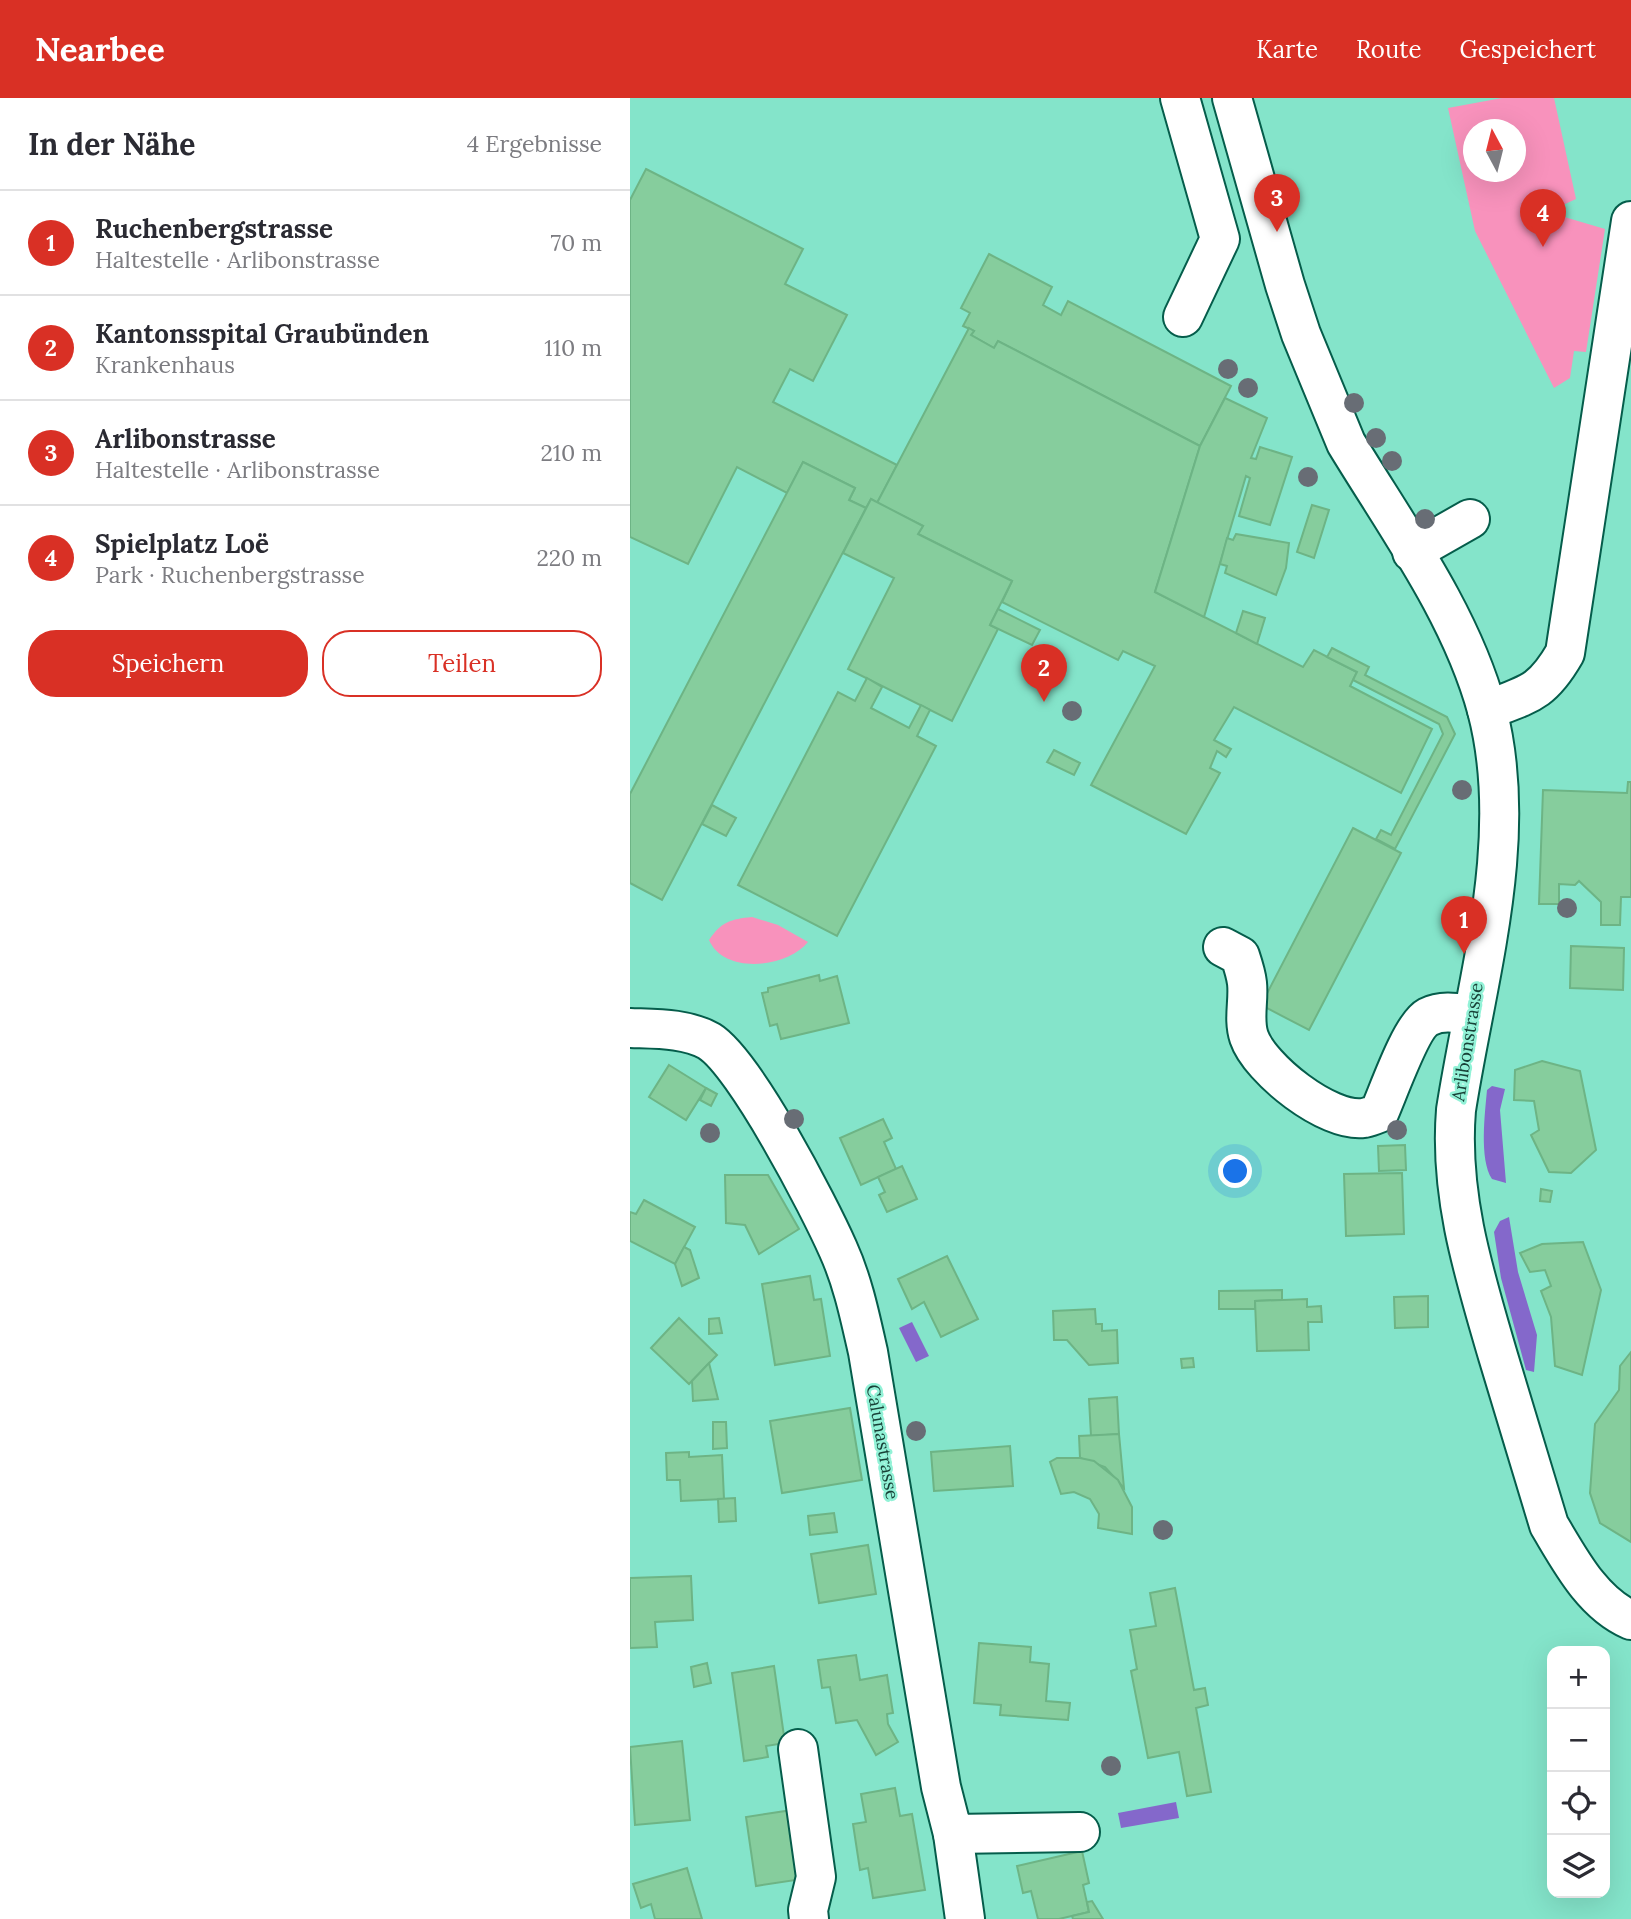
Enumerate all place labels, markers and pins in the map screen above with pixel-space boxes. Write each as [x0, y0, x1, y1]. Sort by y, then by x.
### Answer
pin: 3 [1254, 174, 1300, 232]
pin: 4 [1520, 189, 1566, 247]
pin: 2 [1021, 644, 1067, 702]
pin: 1 [1441, 896, 1487, 954]

